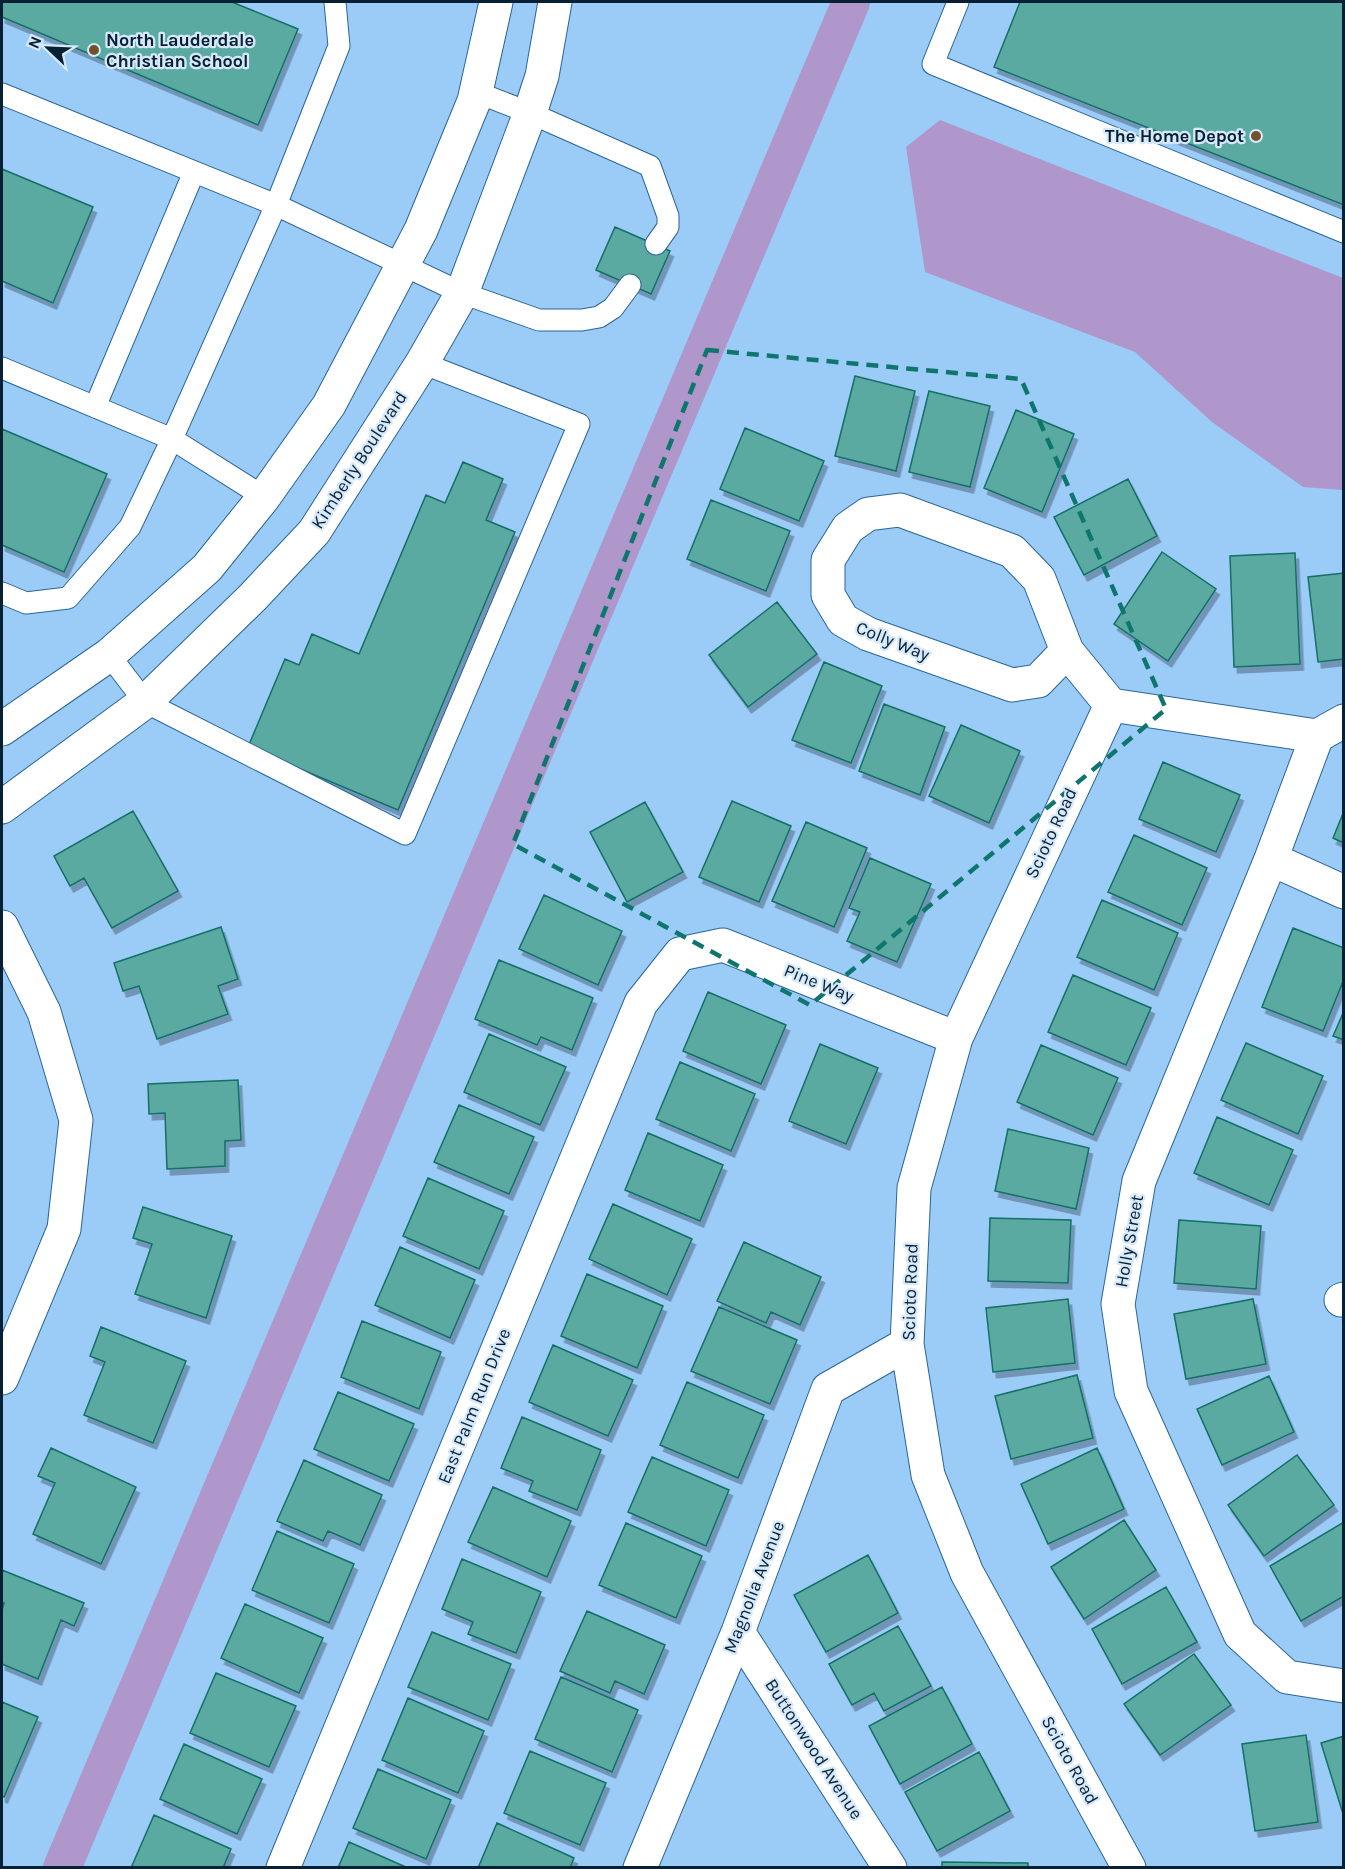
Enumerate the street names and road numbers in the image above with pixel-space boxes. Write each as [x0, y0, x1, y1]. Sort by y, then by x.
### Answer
street label: Kimberly Boulevard [306, 387, 412, 533]
street label: Colly Way [853, 616, 934, 666]
street label: Scioto Road [1020, 784, 1082, 882]
street label: Pine Way [781, 959, 858, 1007]
street label: Holly Street [1110, 1193, 1148, 1289]
street label: Scioto Road [897, 1243, 923, 1341]
street label: East Palm Run Drive [433, 1325, 515, 1487]
street label: Magnolia Avenue [719, 1518, 789, 1656]
street label: Buttonwood Avenue [760, 1675, 868, 1823]
street label: Scioto Road [1037, 1712, 1103, 1808]

